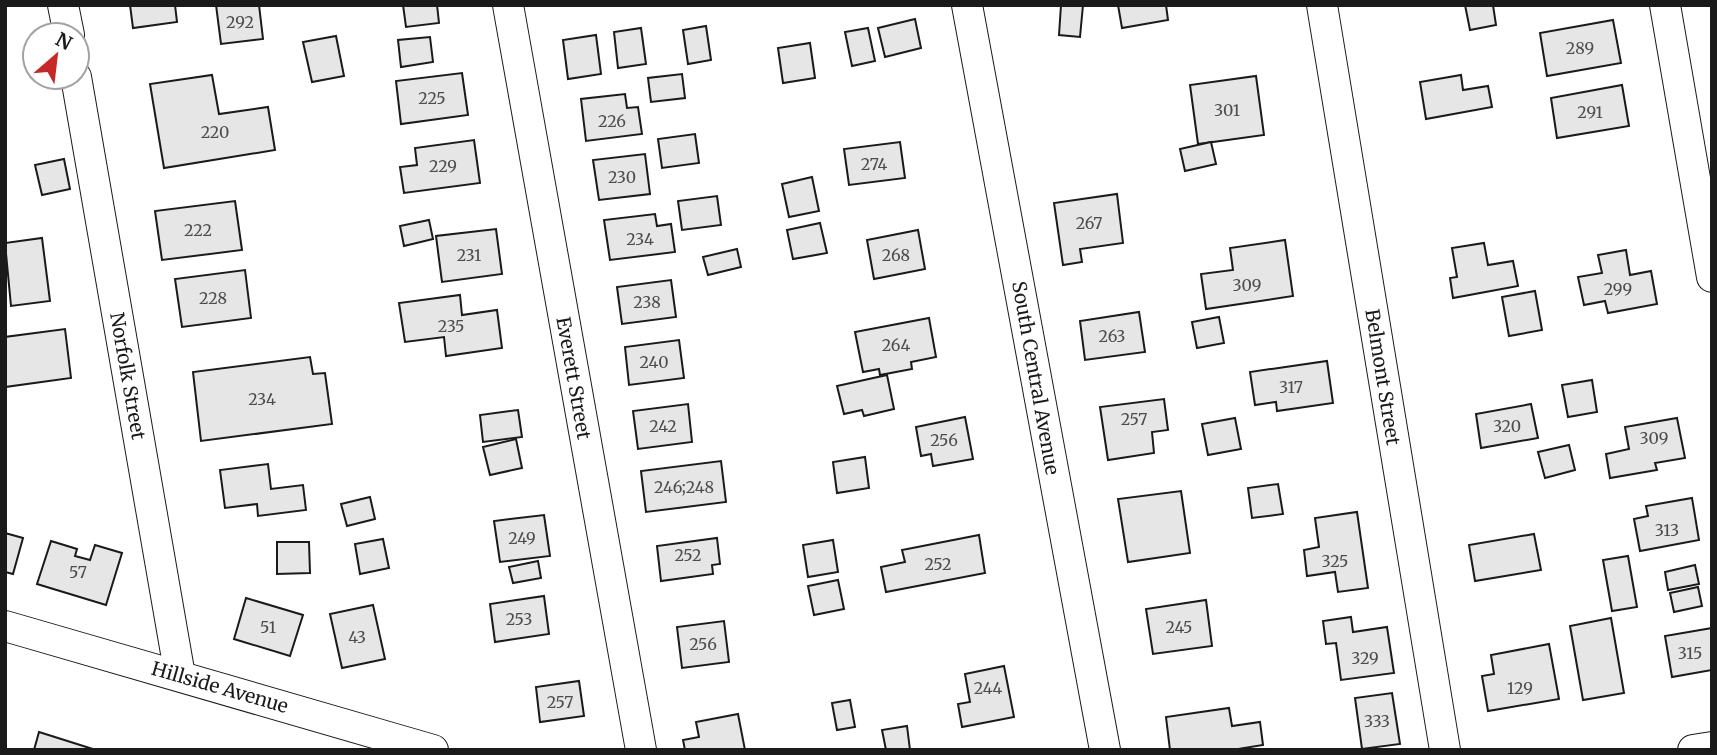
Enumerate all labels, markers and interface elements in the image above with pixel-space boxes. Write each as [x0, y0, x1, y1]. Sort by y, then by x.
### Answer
house number: 292 [226, 12, 254, 32]
north arrow [21, 21, 91, 91]
text: N [52, 27, 76, 55]
house number: 289 [1566, 38, 1594, 58]
house number: 225 [418, 88, 446, 108]
house number: 301 [1214, 100, 1240, 120]
house number: 291 [1577, 102, 1603, 122]
house number: 226 [598, 111, 626, 131]
house number: 220 [201, 122, 229, 142]
house number: 274 [861, 154, 887, 174]
house number: 229 [429, 156, 457, 176]
house number: 230 [608, 167, 636, 187]
house number: 267 [1076, 213, 1102, 233]
house number: 222 [184, 220, 212, 240]
house number: 234 [626, 229, 654, 249]
house number: 231 [457, 245, 481, 265]
house number: 268 [882, 245, 910, 265]
house number: 309 [1233, 275, 1261, 295]
street label: South Central Avenue [1007, 279, 1065, 477]
house number: 299 [1604, 279, 1632, 299]
house number: 228 [199, 288, 227, 308]
house number: 238 [633, 292, 661, 312]
street label: Belmont Street [1360, 307, 1406, 447]
street label: Norfolk Street [105, 311, 151, 442]
street label: Everett Street [551, 315, 597, 442]
house number: 235 [438, 316, 464, 336]
house number: 263 [1099, 326, 1125, 346]
house number: 264 [882, 335, 910, 355]
house number: 240 [640, 352, 669, 372]
house number: 317 [1279, 377, 1303, 397]
house number: 234 [248, 389, 276, 409]
house number: 257 [1121, 409, 1147, 429]
house number: 242 [649, 416, 677, 436]
house number: 320 [1493, 416, 1521, 436]
house number: 309 [1640, 428, 1668, 448]
house number: 256 [930, 430, 958, 450]
house number: 246;248 [654, 477, 714, 497]
house number: 313 [1655, 520, 1679, 540]
house number: 249 [508, 528, 536, 548]
house number: 252 [674, 545, 702, 565]
house number: 325 [1322, 551, 1348, 571]
house number: 252 [924, 554, 952, 574]
house number: 57 [69, 562, 87, 582]
house number: 253 [506, 609, 532, 629]
house number: 51 [260, 617, 276, 637]
house number: 245 [1166, 617, 1192, 637]
house number: 43 [348, 627, 366, 647]
house number: 256 [689, 634, 717, 654]
house number: 315 [1678, 643, 1702, 663]
house number: 329 [1351, 648, 1379, 668]
street label: Hillside Avenue [149, 656, 291, 718]
house number: 244 [974, 678, 1003, 698]
house number: 129 [1507, 678, 1533, 698]
house number: 257 [547, 692, 573, 712]
house number: 333 [1364, 711, 1390, 731]

